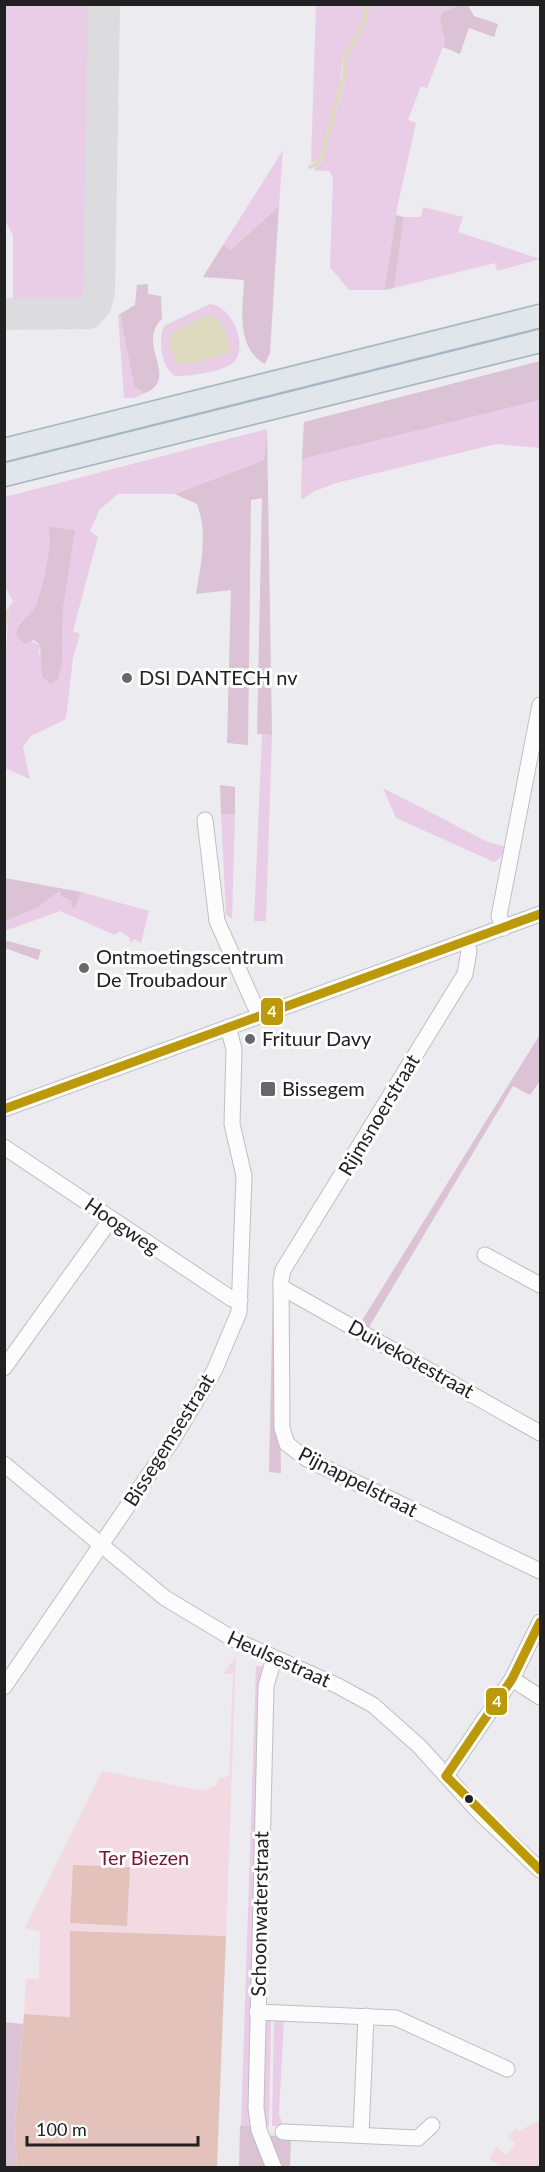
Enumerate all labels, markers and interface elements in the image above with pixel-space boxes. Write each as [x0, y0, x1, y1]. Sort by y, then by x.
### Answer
place label: DSI DANTECH nv [139, 665, 298, 689]
marker: DSI DANTECH nv [120, 671, 134, 685]
place label: Ontmoetingscentrum De Troubadour [96, 944, 284, 991]
marker: Ontmoetingscentrum De Troubadour [77, 961, 91, 975]
line badge: 4 [260, 997, 284, 1026]
text: 4 [267, 1001, 277, 1020]
place label: Frituur Davy [262, 1026, 372, 1050]
marker: Frituur Davy [243, 1032, 257, 1046]
street label: Rijmsnoerstraat [333, 1049, 424, 1179]
place label: Bissegem [282, 1076, 365, 1100]
marker: Bissegem [259, 1080, 277, 1098]
street label: Hoogweg [81, 1192, 164, 1259]
street label: Duivekotestraat [344, 1314, 478, 1403]
street label: Bissegemsestraat [118, 1369, 219, 1510]
street label: Pijnappelstraat [295, 1441, 422, 1521]
street label: Heulsestraat [224, 1625, 335, 1692]
line badge: 4 [485, 1687, 508, 1716]
text: 4 [492, 1691, 502, 1710]
unlabelled marker [463, 1793, 475, 1805]
street label: Schoonwaterstraat [246, 1831, 272, 1997]
park label: Ter Biezen [99, 1845, 189, 1869]
scale bar [27, 2109, 198, 2147]
text: 100 m [36, 2118, 87, 2140]

